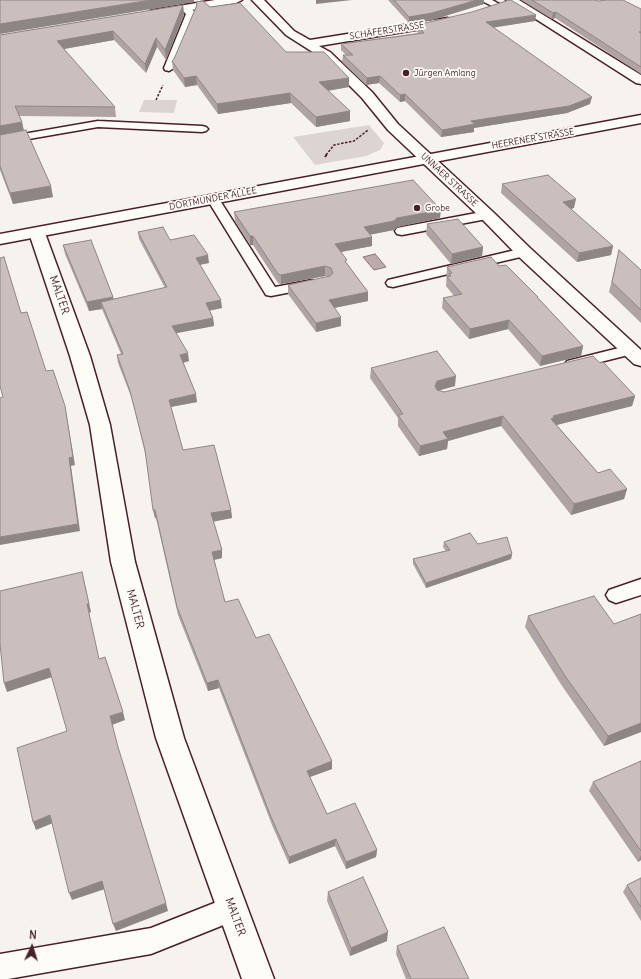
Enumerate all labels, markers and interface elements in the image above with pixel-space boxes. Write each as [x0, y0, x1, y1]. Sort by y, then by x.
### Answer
street label: SCHÄFERSTRASSE [349, 20, 425, 42]
marker: Jürgen Amlang [401, 68, 411, 78]
place label: Jürgen Amlang [414, 68, 476, 78]
street label: HEERENER STRASSE [491, 126, 575, 152]
street label: UNNAER STRASSE [418, 151, 480, 209]
street label: DORTMUNDER ALLEE [168, 185, 258, 213]
marker: Grobe [412, 203, 422, 213]
place label: Grobe [425, 203, 450, 213]
street label: MALTER [46, 274, 72, 316]
street label: MALTER [123, 588, 147, 630]
street label: MALTER [222, 896, 248, 938]
north arrow [12, 927, 52, 967]
text: N [29, 928, 37, 942]

